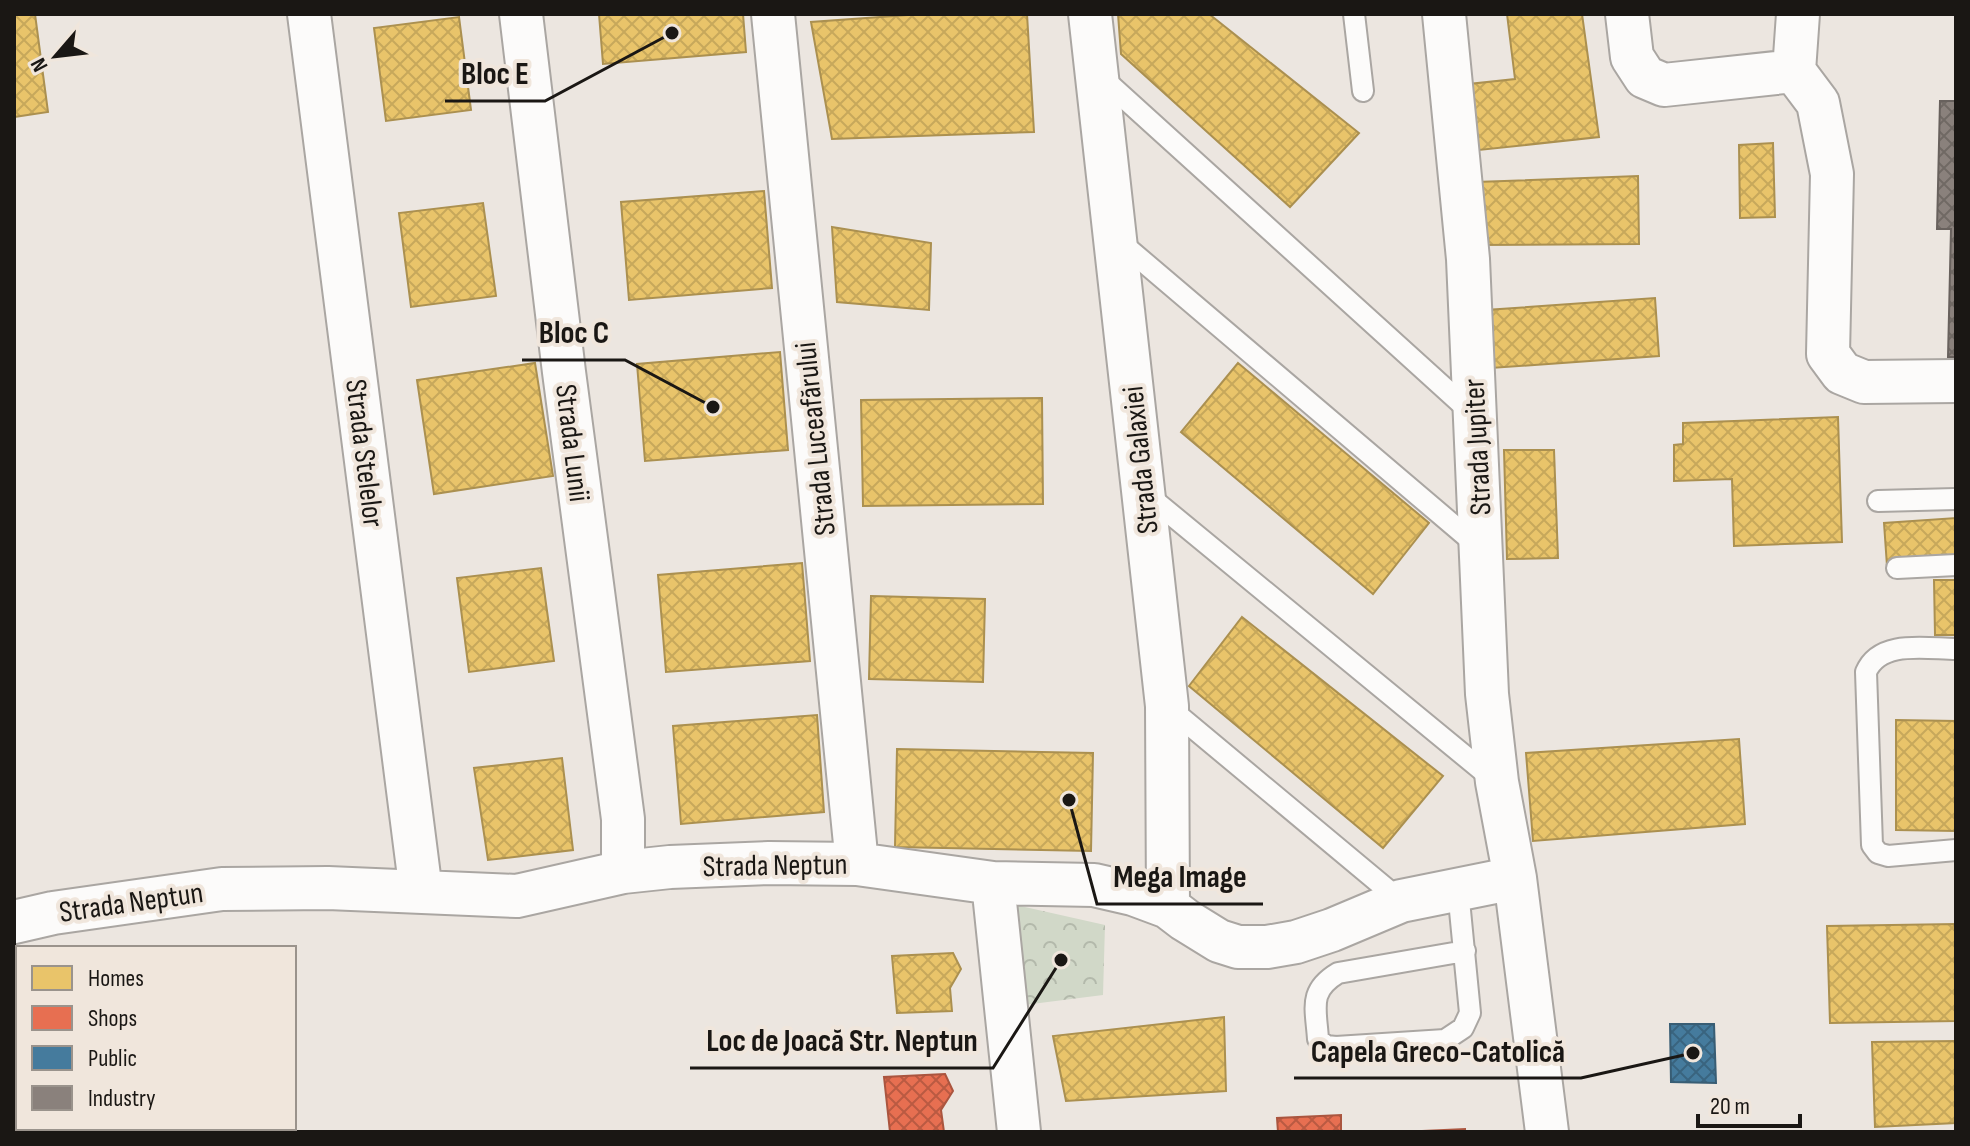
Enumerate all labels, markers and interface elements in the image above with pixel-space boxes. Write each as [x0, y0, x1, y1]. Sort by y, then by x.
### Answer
north arrow [16, 16, 96, 96]
callout: Bloc E [445, 45, 545, 101]
text: N [25, 53, 54, 76]
text: Bloc E [461, 55, 529, 94]
callout: Bloc C [522, 304, 625, 360]
text: Bloc C [539, 314, 609, 353]
street label: Strada Luceafărului [788, 340, 844, 537]
street label: Strada Stelelor [337, 377, 391, 529]
street label: Strada Jupiter [1456, 377, 1500, 516]
street label: Strada Lunii [547, 382, 597, 504]
street label: Strada Galaxiei [1115, 384, 1167, 536]
street label: Strada Neptun [702, 847, 848, 885]
callout: Mega Image [1097, 848, 1263, 904]
text: Mega Image [1113, 858, 1247, 897]
street label: Strada Neptun [57, 875, 205, 931]
legend [16, 946, 296, 1130]
text: Homes [88, 964, 144, 993]
text: Shops [88, 1004, 137, 1033]
callout: Loc de Joacă Str. Neptun [690, 1012, 993, 1068]
text: Loc de Joacă Str. Neptun [706, 1022, 978, 1061]
callout: Capela Greco-Catolică [1294, 1022, 1581, 1078]
text: Capela Greco-Catolică [1311, 1033, 1565, 1072]
text: Public [88, 1044, 137, 1073]
scale bar [1698, 1078, 1800, 1128]
text: Industry [88, 1084, 155, 1113]
text: 20 m [1710, 1092, 1750, 1121]

